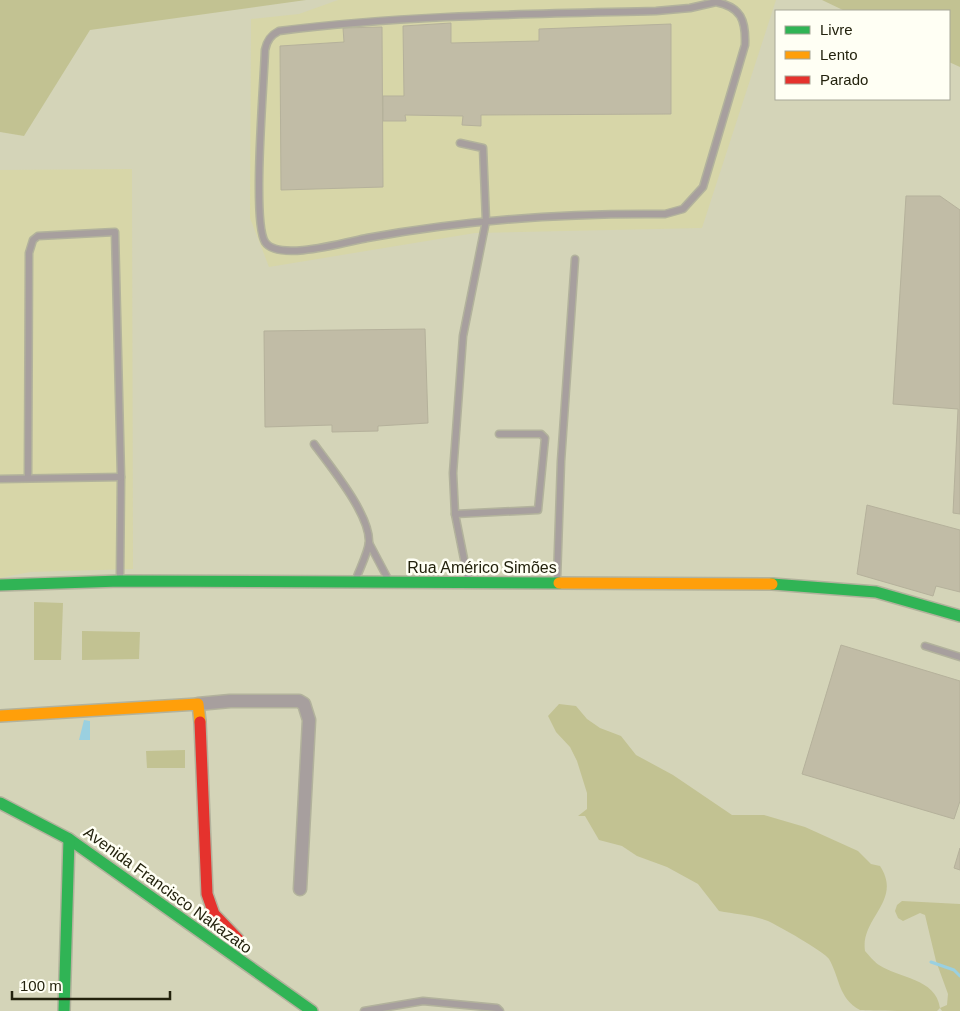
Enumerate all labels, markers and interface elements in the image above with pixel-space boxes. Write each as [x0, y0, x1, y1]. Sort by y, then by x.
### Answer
legend [775, 10, 950, 100]
text: Livre [820, 21, 853, 38]
text: Lento [820, 46, 858, 63]
text: Parado [820, 71, 868, 88]
street label: Rua Américo Simões [407, 559, 557, 576]
street label: Avenida Francisco Nakazato [81, 823, 255, 957]
scale bar [12, 968, 170, 1000]
text: 100 m [20, 977, 62, 994]

